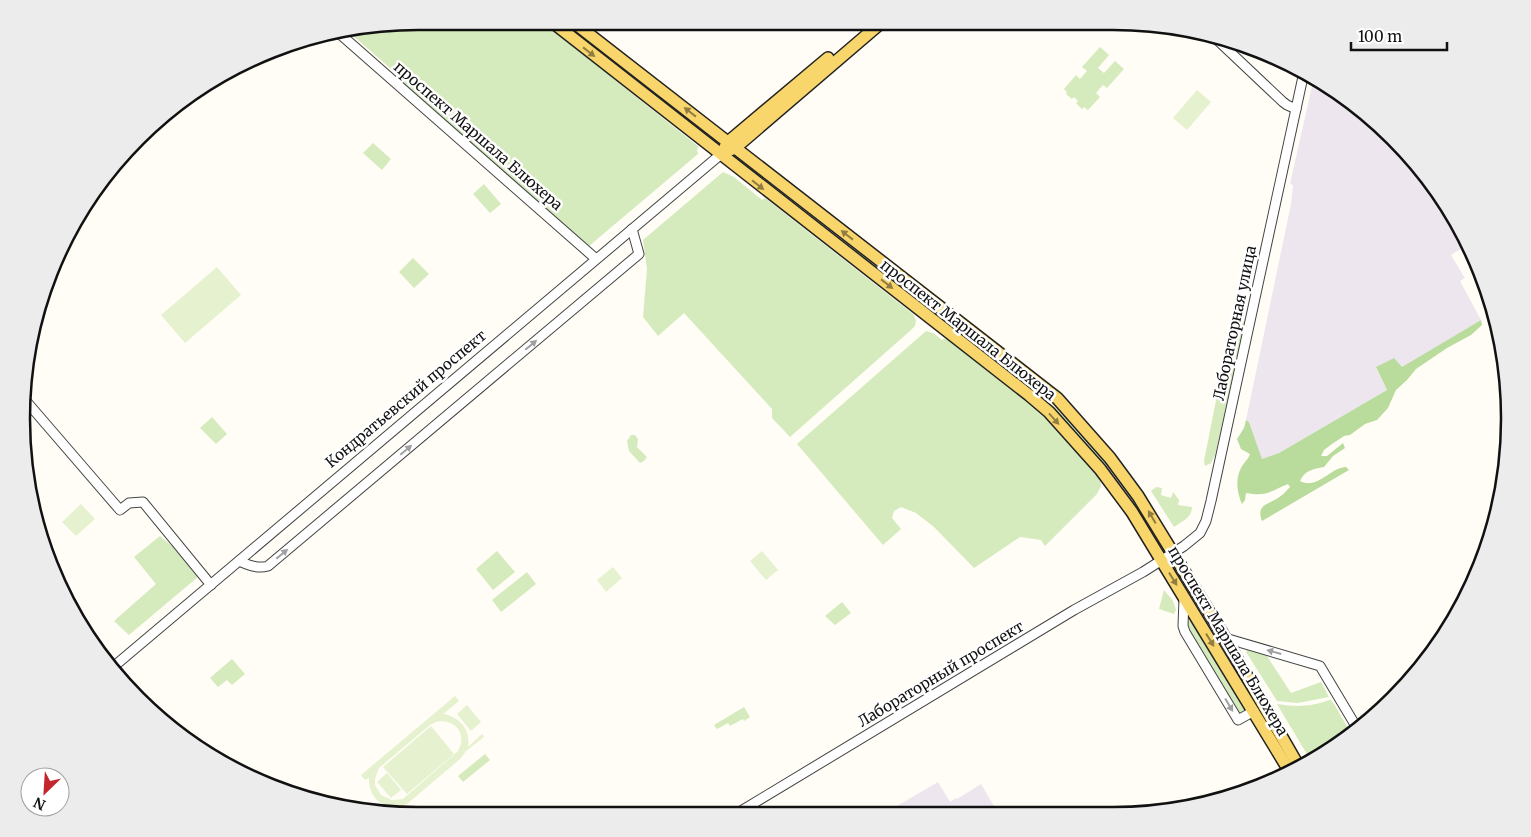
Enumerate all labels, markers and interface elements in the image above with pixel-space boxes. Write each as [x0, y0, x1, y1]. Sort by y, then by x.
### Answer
scale bar [1351, 20, 1447, 52]
text: 100 m [1358, 27, 1402, 46]
one-way arrow [582, 46, 595, 57]
street label: проспект Маршала Блюхера [390, 57, 567, 214]
one-way arrow [684, 107, 697, 118]
one-way arrow [751, 179, 764, 190]
one-way arrow [841, 229, 854, 240]
street label: Лабораторная улица [1209, 244, 1260, 402]
street label: проспект Маршала Блюхера [877, 255, 1060, 404]
one-way arrow [880, 279, 893, 290]
street label: Кондратьевский проспект [321, 326, 490, 471]
one-way arrow [524, 340, 537, 351]
one-way arrow [1048, 412, 1060, 424]
one-way arrow [400, 444, 413, 455]
one-way arrow [1147, 511, 1156, 524]
street label: проспект Маршала Блюхера [1164, 543, 1293, 739]
one-way arrow [275, 549, 288, 560]
one-way arrow [1168, 573, 1178, 586]
street label: Лабораторный проспект [854, 616, 1027, 731]
one-way arrow [1205, 633, 1215, 646]
one-way arrow [1266, 648, 1281, 656]
one-way arrow [1224, 698, 1233, 711]
north arrow [20, 767, 70, 817]
text: N [31, 793, 48, 814]

